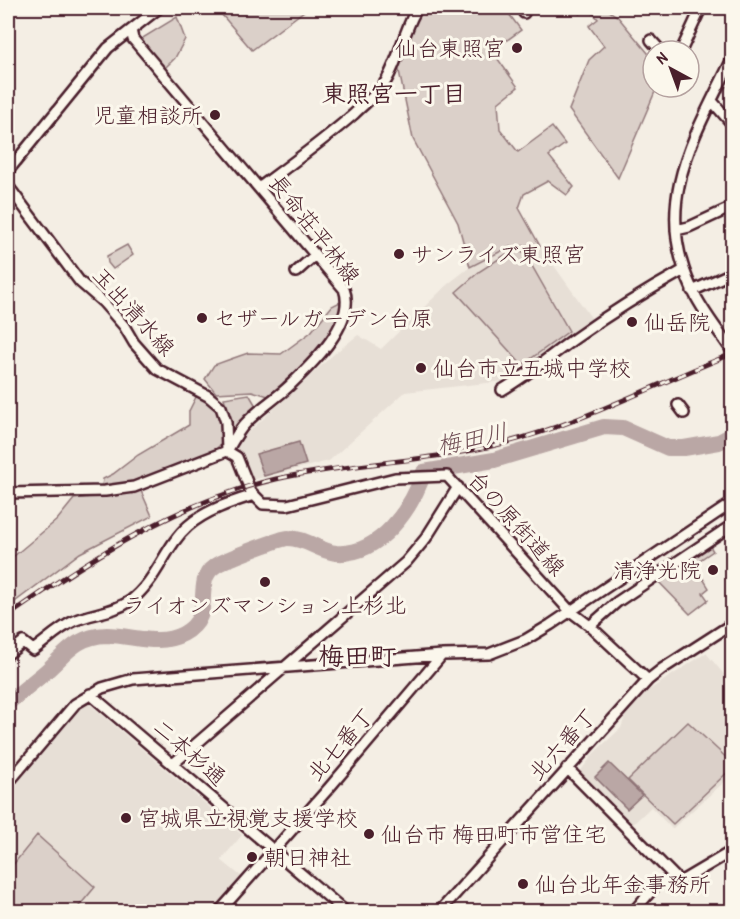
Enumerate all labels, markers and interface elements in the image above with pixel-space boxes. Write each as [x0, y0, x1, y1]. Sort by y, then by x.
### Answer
place label: 仙台東照宮 [395, 33, 505, 63]
north arrow [641, 39, 701, 99]
marker: 仙台東照宮 [510, 41, 524, 55]
text: N [651, 46, 672, 69]
district label: 東照宮一丁目 [322, 77, 466, 109]
place label: 児童相談所 [93, 100, 203, 130]
marker: 児童相談所 [208, 108, 222, 122]
street label: 長命荘平林線 [263, 168, 367, 290]
place label: サンライズ東照宮 [411, 239, 585, 269]
marker: サンライズ東照宮 [392, 247, 406, 261]
street label: 玉出清水線 [86, 260, 182, 362]
place label: セザールガーデン台原 [214, 303, 433, 333]
place label: 仙岳院 [644, 307, 710, 337]
marker: セザールガーデン台原 [195, 311, 209, 325]
marker: 仙岳院 [625, 315, 639, 329]
place label: 仙台市立五城中学校 [433, 353, 631, 383]
marker: 仙台市立五城中学校 [414, 361, 428, 375]
water label: 梅田川 [433, 415, 511, 461]
street label: 台の原街道線 [462, 464, 572, 582]
place label: 清浄光院 [613, 555, 701, 585]
marker: 清浄光院 [706, 563, 720, 577]
marker: ライオンズマンション上杉北 [258, 575, 272, 589]
place label: ライオンズマンション上杉北 [123, 590, 407, 620]
district label: 梅田町 [318, 638, 396, 673]
street label: 北七番丁 [300, 701, 380, 787]
street label: 北六番丁 [521, 701, 603, 787]
street label: 二本杉通 [147, 712, 233, 792]
place label: 宮城県立視覚支援学校 [138, 803, 358, 833]
marker: 宮城県立視覚支援学校 [119, 811, 133, 825]
place label: 仙台市 梅田町市営住宅 [381, 819, 606, 849]
marker: 仙台市 梅田町市営住宅 [362, 827, 376, 841]
place label: 朝日神社 [264, 842, 352, 872]
marker: 朝日神社 [245, 850, 259, 864]
place label: 仙台北年金事務所 [535, 869, 711, 899]
marker: 仙台北年金事務所 [516, 877, 530, 891]

